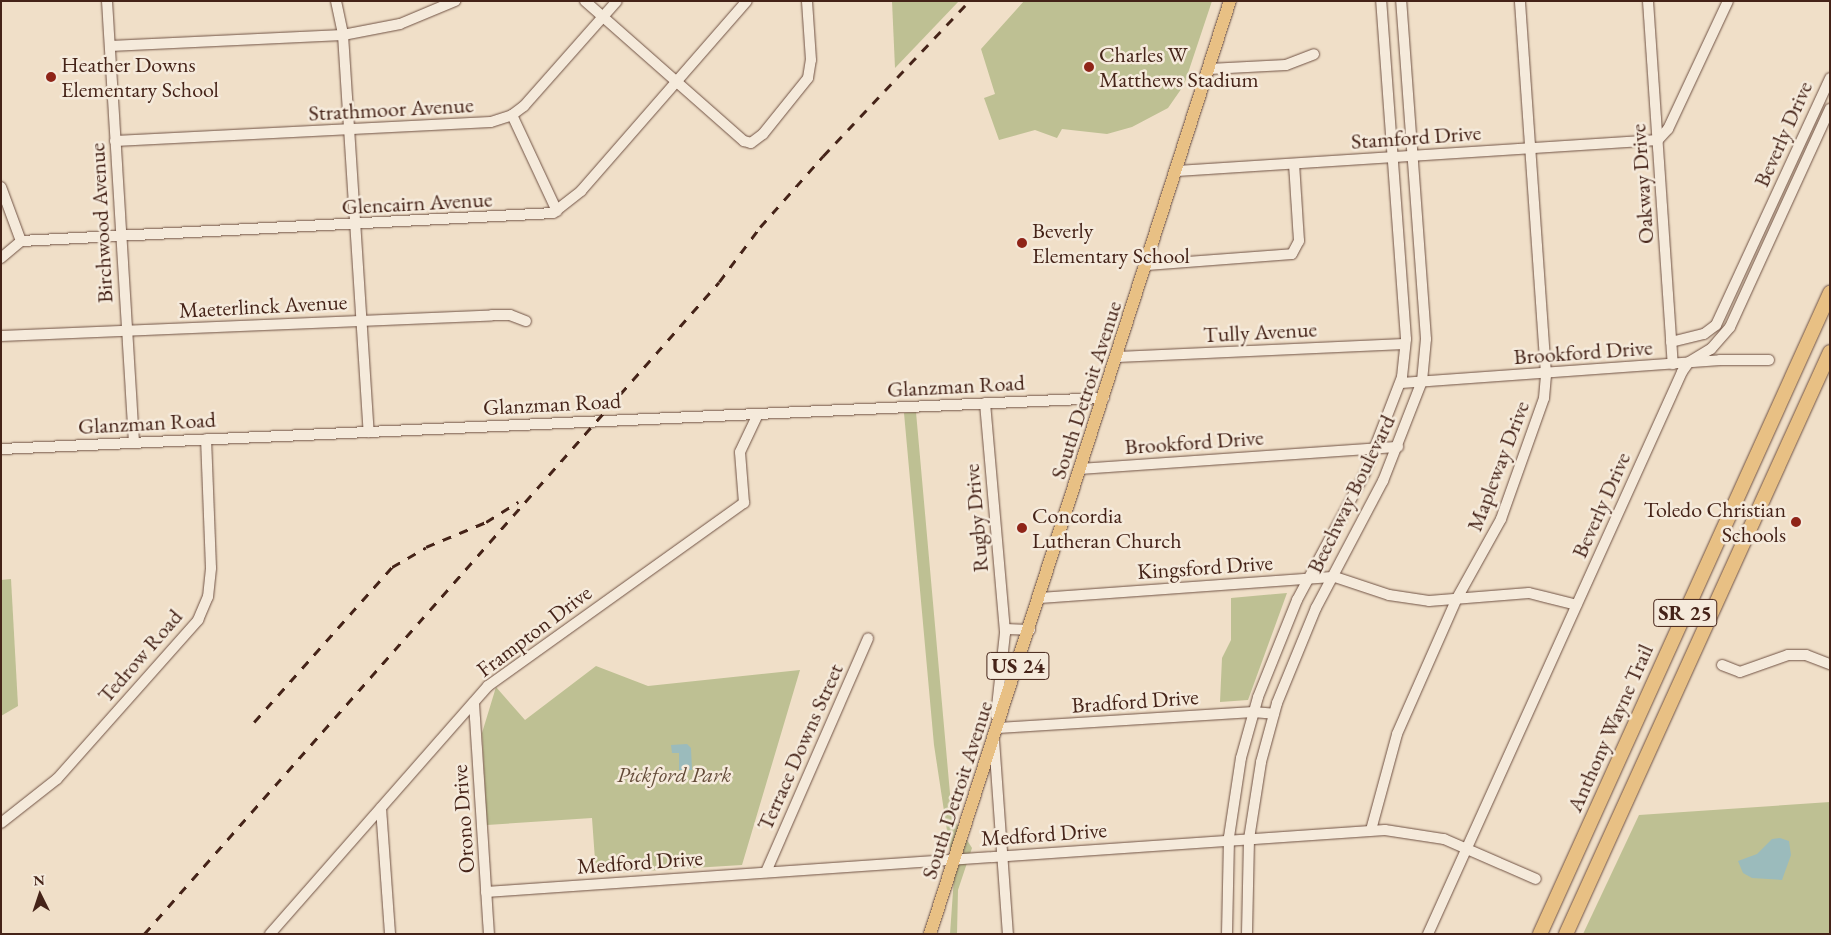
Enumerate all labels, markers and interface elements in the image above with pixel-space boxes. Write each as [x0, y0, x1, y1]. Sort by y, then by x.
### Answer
place label: Charles W Matthews Stadium [1099, 41, 1259, 92]
place label: Heather Downs Elementary School [61, 51, 219, 102]
marker: Charles W Matthews Stadium [1083, 61, 1095, 73]
marker: Heather Downs Elementary School [45, 71, 57, 83]
street label: Beverly Drive [1748, 77, 1818, 191]
street label: Strathmoor Avenue [308, 91, 474, 127]
street label: Stamford Drive [1350, 119, 1482, 155]
street label: Oakway Drive [1625, 123, 1659, 245]
street label: Birchwood Avenue [84, 142, 118, 304]
street label: Glencairn Avenue [341, 186, 493, 220]
place label: Beverly Elementary School [1032, 217, 1190, 268]
marker: Beverly Elementary School [1016, 237, 1028, 249]
street label: Maeterlinck Avenue [178, 288, 348, 324]
street label: South Detroit Avenue [1045, 298, 1127, 482]
street label: Tully Avenue [1202, 316, 1318, 348]
street label: Brookford Drive [1513, 334, 1653, 370]
street label: Glanzman Road [886, 369, 1026, 403]
street label: Glanzman Road [482, 387, 622, 421]
street label: Mapleway Drive [1461, 397, 1535, 535]
street label: Glanzman Road [77, 406, 217, 440]
street label: Beechway Boulevard [1301, 411, 1401, 577]
street label: Brookford Drive [1124, 424, 1264, 460]
street label: Beverly Drive [1566, 448, 1636, 562]
street label: Rugby Drive [958, 463, 994, 573]
place label: Toledo Christian Schools [1643, 496, 1786, 548]
place label: Concordia Lutheran Church [1032, 502, 1182, 554]
marker: Toledo Christian Schools [1790, 516, 1802, 528]
marker: Concordia Lutheran Church [1016, 522, 1028, 534]
street label: Kingsford Drive [1136, 549, 1274, 585]
street label: Frampton Drive [471, 579, 597, 683]
road number: SR 25 [1652, 594, 1718, 632]
street label: Tedrow Road [92, 604, 188, 708]
street label: Anthony Wayne Trail [1561, 640, 1659, 816]
road number: US 24 [986, 648, 1050, 684]
street label: Terrace Downs Street [751, 660, 849, 834]
street label: Bradford Drive [1071, 683, 1199, 719]
street label: South Detroit Avenue [916, 698, 998, 882]
park label: Pickford Park [617, 762, 731, 788]
street label: Orono Drive [446, 764, 480, 874]
street label: Medford Drive [980, 816, 1108, 852]
street label: Medford Drive [576, 844, 704, 880]
north arrow [15, 870, 65, 920]
text: N [33, 871, 45, 889]

